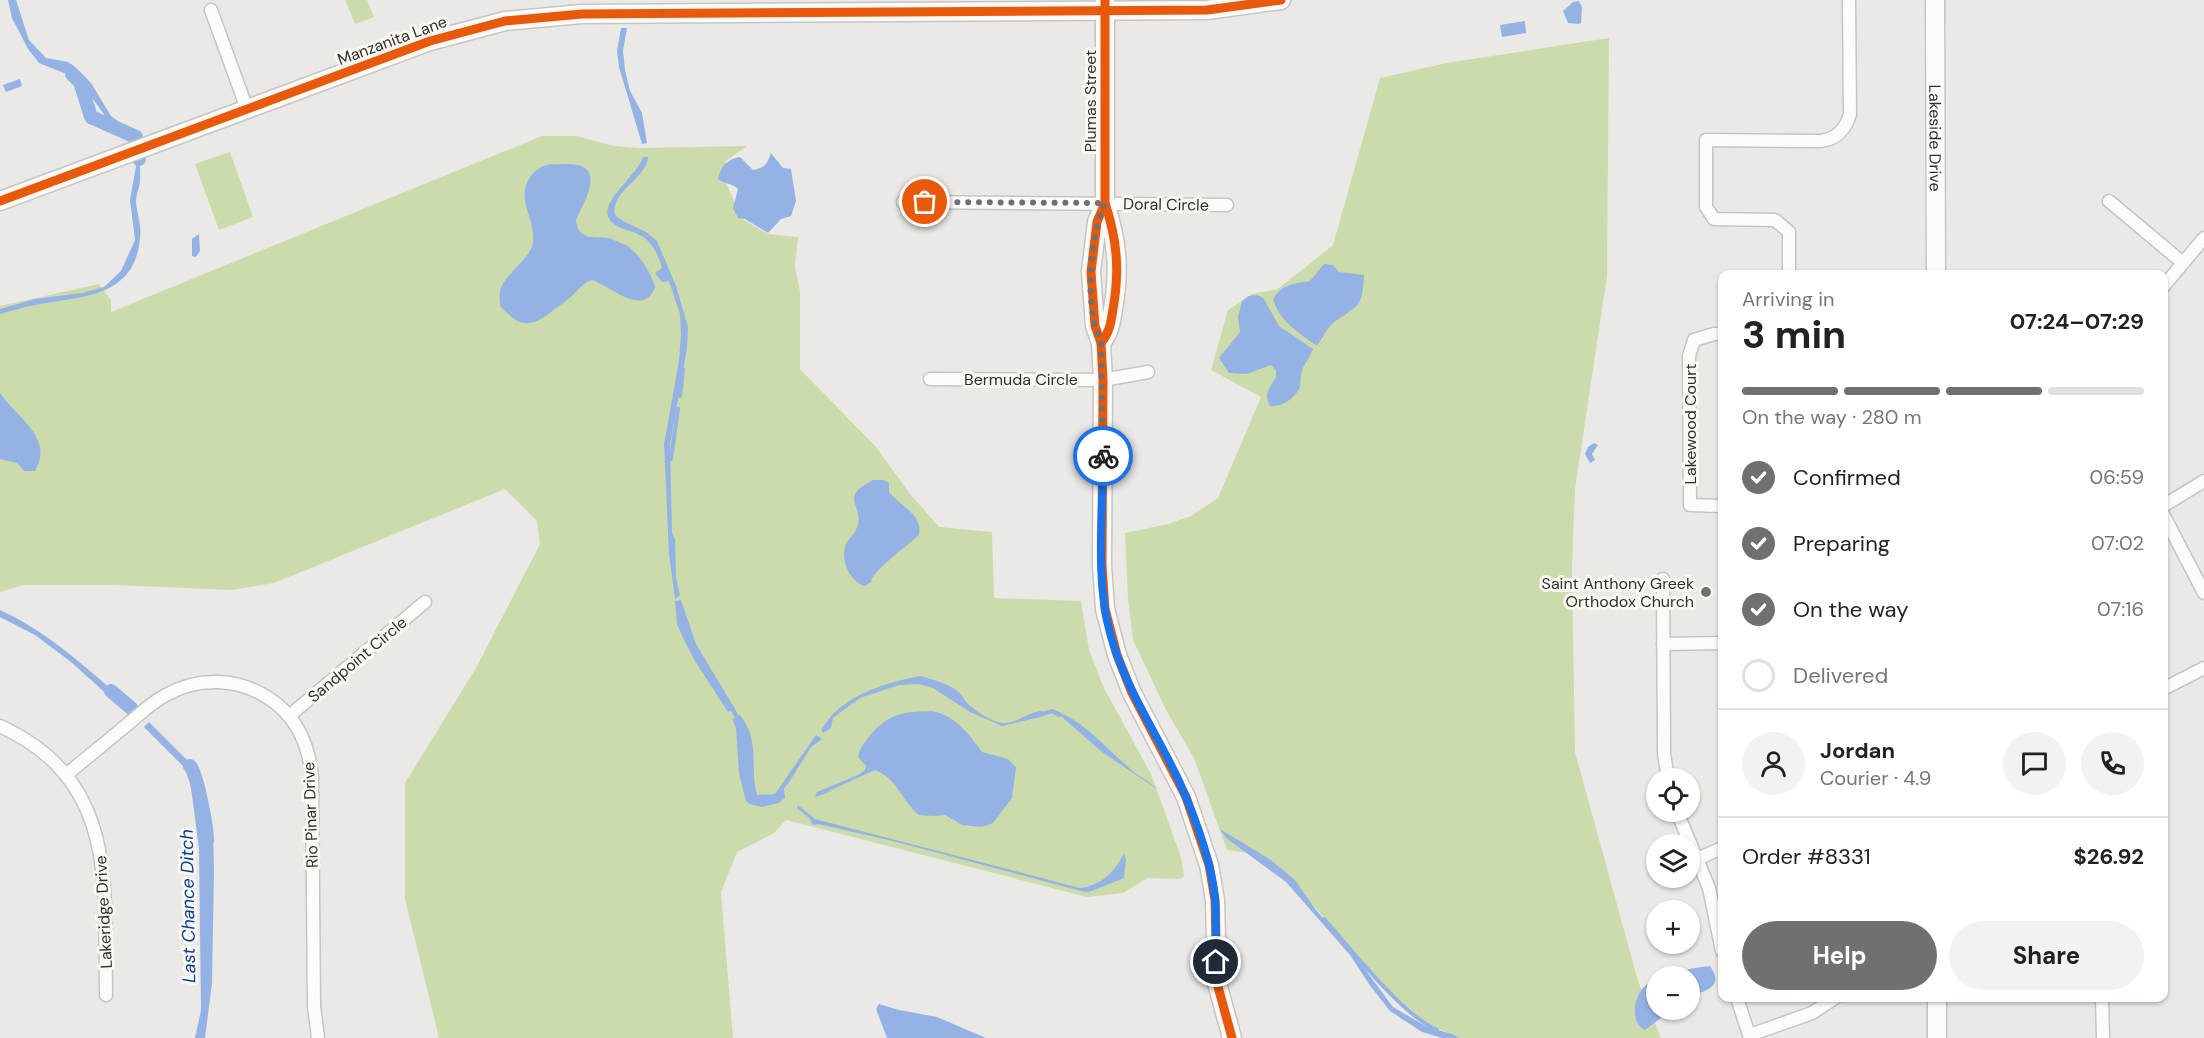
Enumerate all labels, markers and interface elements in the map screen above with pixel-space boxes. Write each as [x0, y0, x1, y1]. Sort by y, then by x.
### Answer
street label: Manzanita Lane [335, 11, 450, 70]
street label: Plumas Street [1080, 50, 1101, 152]
street label: Lakeside Drive [1924, 84, 1946, 192]
pin [899, 176, 950, 227]
icon: bag [908, 185, 941, 218]
street label: Doral Circle [1123, 193, 1209, 216]
text: Arriving in [1742, 286, 1834, 312]
text: 07:24–07:29 [2010, 307, 2144, 336]
text: 3 min [1742, 309, 1846, 360]
street label: Lakewood Court [1680, 364, 1701, 484]
street label: Bermuda Circle [964, 369, 1078, 390]
text: On the way · 280 m [1742, 404, 1922, 430]
courier [1073, 426, 1133, 486]
icon: bike [1087, 440, 1120, 473]
icon: check [1742, 461, 1775, 494]
text: Confirmed [1793, 463, 1901, 492]
text: 06:59 [2090, 464, 2144, 490]
icon: check [1742, 527, 1775, 560]
text: Preparing [1793, 529, 1890, 558]
text: 07:02 [2091, 530, 2144, 556]
place label: Saint Anthony Greek Orthodox Church [1542, 573, 1694, 612]
marker: Saint Anthony Greek Orthodox Church [1699, 585, 1713, 599]
icon: check [1742, 593, 1775, 626]
text: On the way [1793, 595, 1908, 624]
text: 07:16 [2097, 596, 2144, 622]
street label: Sandpoint Circle [303, 612, 411, 707]
text: Delivered [1793, 661, 1888, 690]
button: person [1742, 732, 1805, 795]
button: chat [2003, 732, 2066, 795]
button: phone [2081, 732, 2144, 795]
text: Jordan [1820, 736, 1895, 765]
street label: Rio Pinar Drive [298, 762, 323, 868]
text: Courier · 4.9 [1820, 765, 1931, 791]
map controls [1646, 768, 1700, 1020]
button: locate [1646, 768, 1700, 822]
water label: Last Chance Ditch [175, 829, 201, 983]
button: layers [1646, 834, 1700, 888]
text: Order #8331 [1742, 842, 1871, 871]
text: $26.92 [2073, 842, 2144, 871]
street label: Lakeridge Drive [90, 855, 117, 969]
button: + [1646, 900, 1700, 954]
button: Help [1742, 921, 1937, 990]
button: Share [1949, 921, 2144, 990]
pin [1190, 936, 1241, 987]
icon: home [1199, 945, 1232, 978]
button: − [1646, 966, 1700, 1020]

